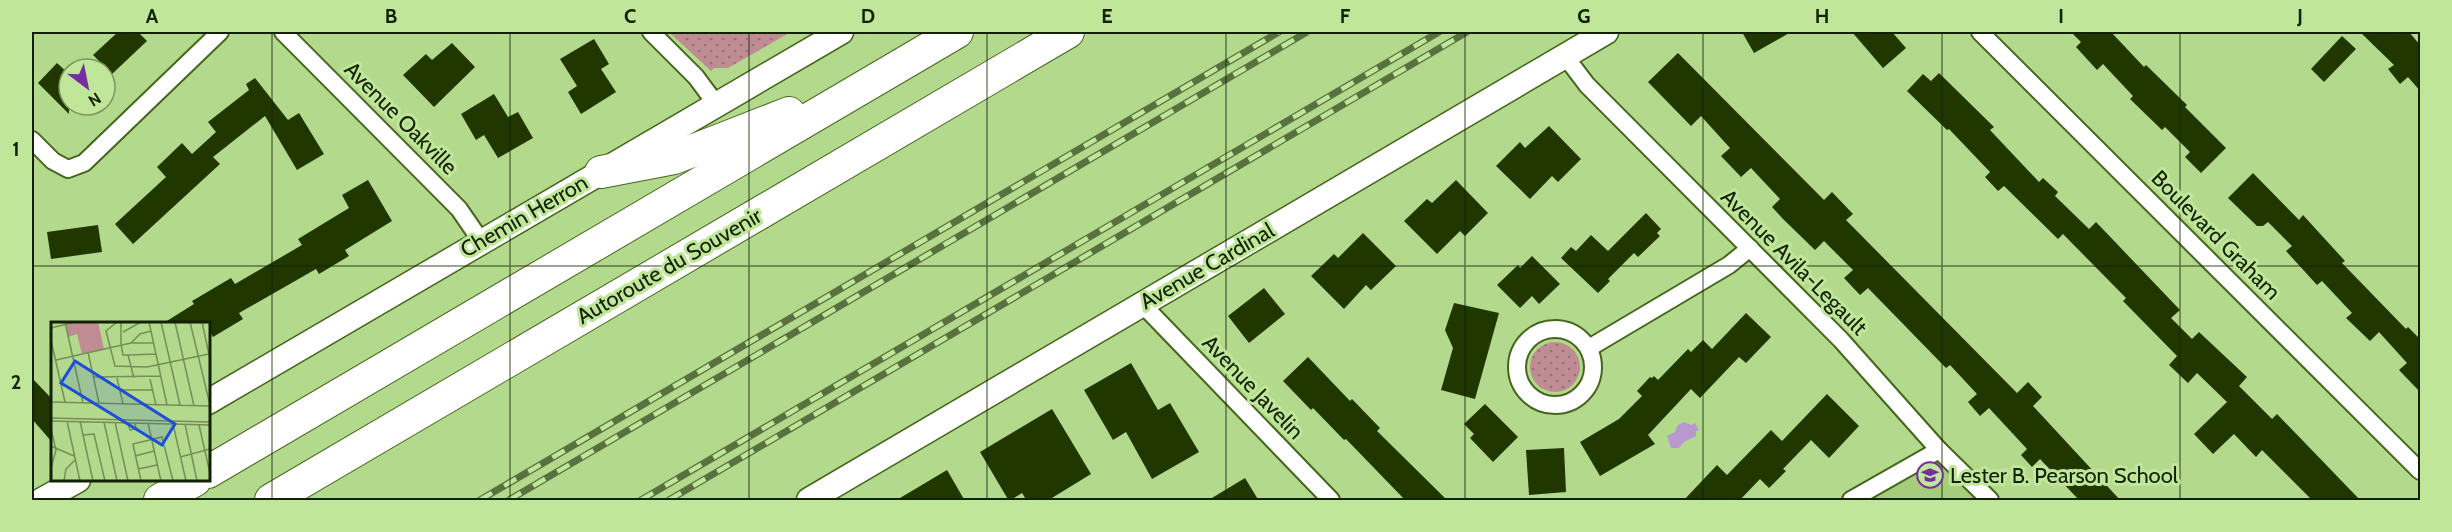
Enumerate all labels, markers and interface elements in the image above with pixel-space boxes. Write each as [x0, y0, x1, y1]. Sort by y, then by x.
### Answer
text: A [146, 4, 159, 28]
text: B [385, 4, 397, 28]
text: C [624, 4, 636, 28]
text: D [861, 4, 875, 28]
text: E [1101, 4, 1113, 28]
text: F [1340, 4, 1351, 28]
text: G [1577, 4, 1591, 28]
text: H [1815, 4, 1829, 28]
text: I [2058, 4, 2064, 28]
text: J [2296, 4, 2303, 28]
street label: Avenue Oakville [339, 56, 463, 180]
north arrow [57, 57, 117, 117]
text: N [85, 88, 105, 110]
text: 1 [12, 137, 20, 161]
street label: Boulevard Graham [2146, 165, 2286, 305]
street label: Chemin Herron [456, 169, 592, 263]
street label: Avenue Avila-Legault [1715, 183, 1873, 341]
street label: Autoroute du Souvenir [572, 202, 766, 330]
street label: Avenue Cardinal [1135, 216, 1280, 315]
inset map [51, 322, 210, 481]
street label: Avenue Javelin [1197, 329, 1309, 445]
text: 2 [11, 370, 21, 394]
school or university icon: Lester B. Pearson School [1915, 460, 1945, 490]
place label: Lester B. Pearson School [1950, 462, 2179, 489]

